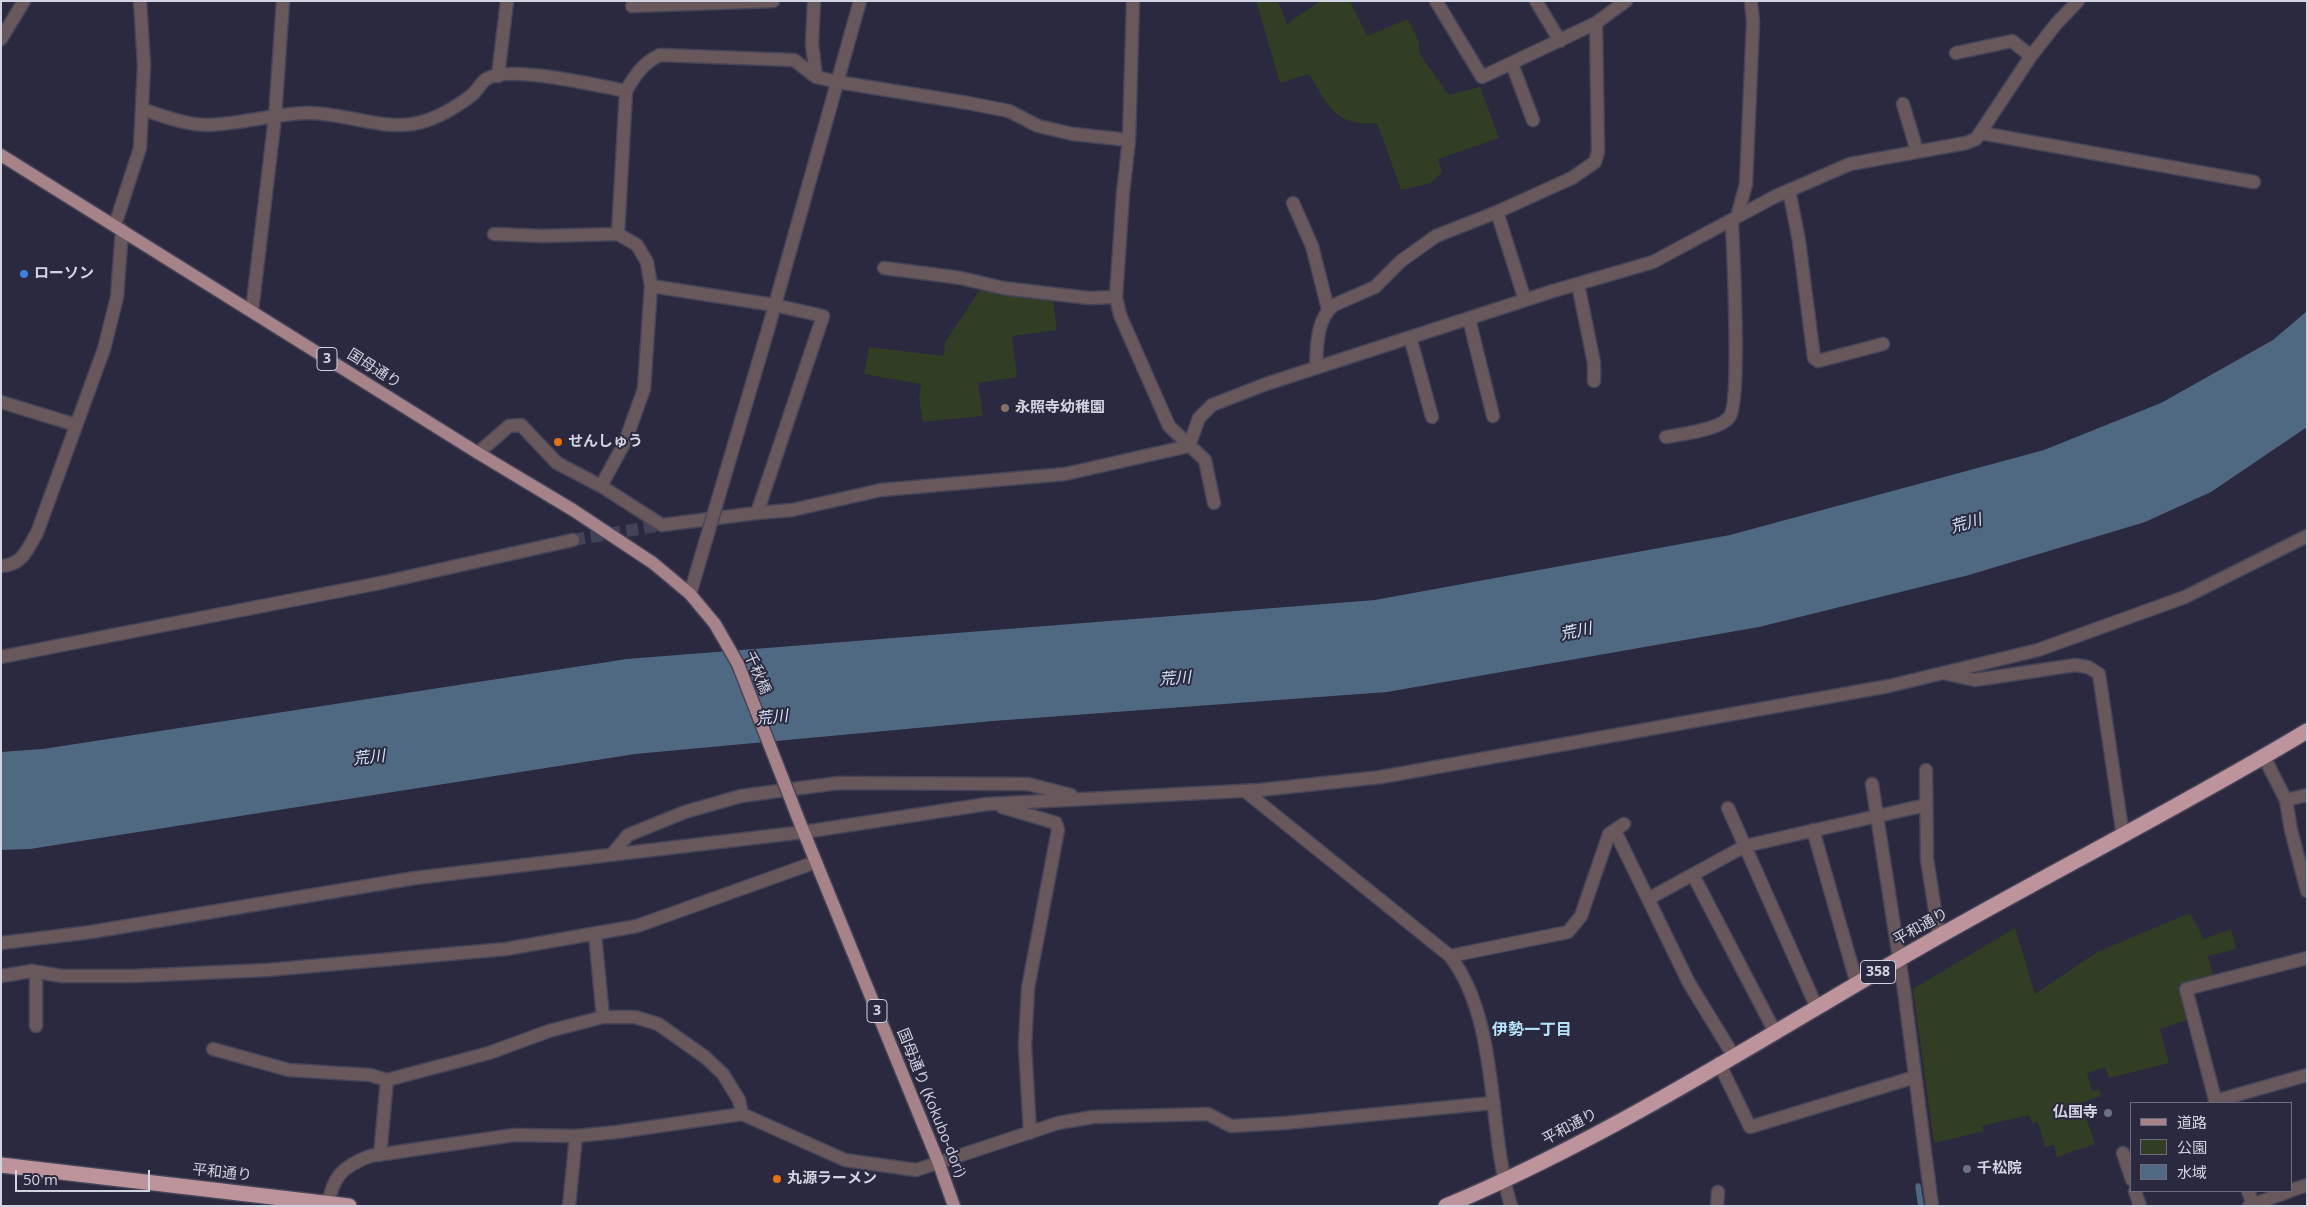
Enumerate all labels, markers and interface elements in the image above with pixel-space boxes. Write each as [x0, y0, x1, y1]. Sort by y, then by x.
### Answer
place label: ローソン [34, 265, 94, 283]
marker: ローソン [18, 268, 30, 280]
street label: 国母通り [344, 345, 404, 393]
road number: 3 [317, 348, 337, 370]
place label: 永照寺幼稚園 [1015, 399, 1105, 417]
marker: 永照寺幼稚園 [999, 402, 1011, 414]
place label: せんしゅう [568, 433, 643, 451]
marker: せんしゅう [552, 436, 564, 448]
water label: 荒川 [1948, 510, 1984, 538]
water label: 荒川 [1558, 619, 1594, 645]
street label: 千秋橋 [740, 649, 774, 697]
water label: 荒川 [1158, 668, 1192, 690]
water label: 荒川 [755, 707, 789, 729]
water label: 荒川 [352, 747, 386, 769]
street label: 平和通り [1890, 905, 1952, 949]
road number: 358 [1860, 960, 1896, 984]
road number: 3 [867, 999, 887, 1022]
district label: 伊勢一丁目 [1492, 1020, 1572, 1040]
street label: 国母通り (Kokubo-dori) [893, 1026, 969, 1180]
legend [2130, 1102, 2293, 1192]
place label: 仏国寺 [2053, 1104, 2098, 1122]
street label: 平和通り [1539, 1105, 1601, 1149]
marker: 仏国寺 [2102, 1107, 2114, 1119]
text: 道路 [2177, 1112, 2207, 1132]
text: 公園 [2177, 1137, 2207, 1157]
scale bar [18, 1160, 152, 1192]
place label: 千松院 [1977, 1160, 2022, 1178]
street label: 平和通り [191, 1161, 253, 1185]
text: 水域 [2177, 1162, 2207, 1182]
marker: 千松院 [1961, 1163, 1973, 1175]
text: 50 m [23, 1169, 58, 1189]
place label: 丸源ラーメン [787, 1170, 877, 1188]
marker: 丸源ラーメン [771, 1173, 783, 1185]

